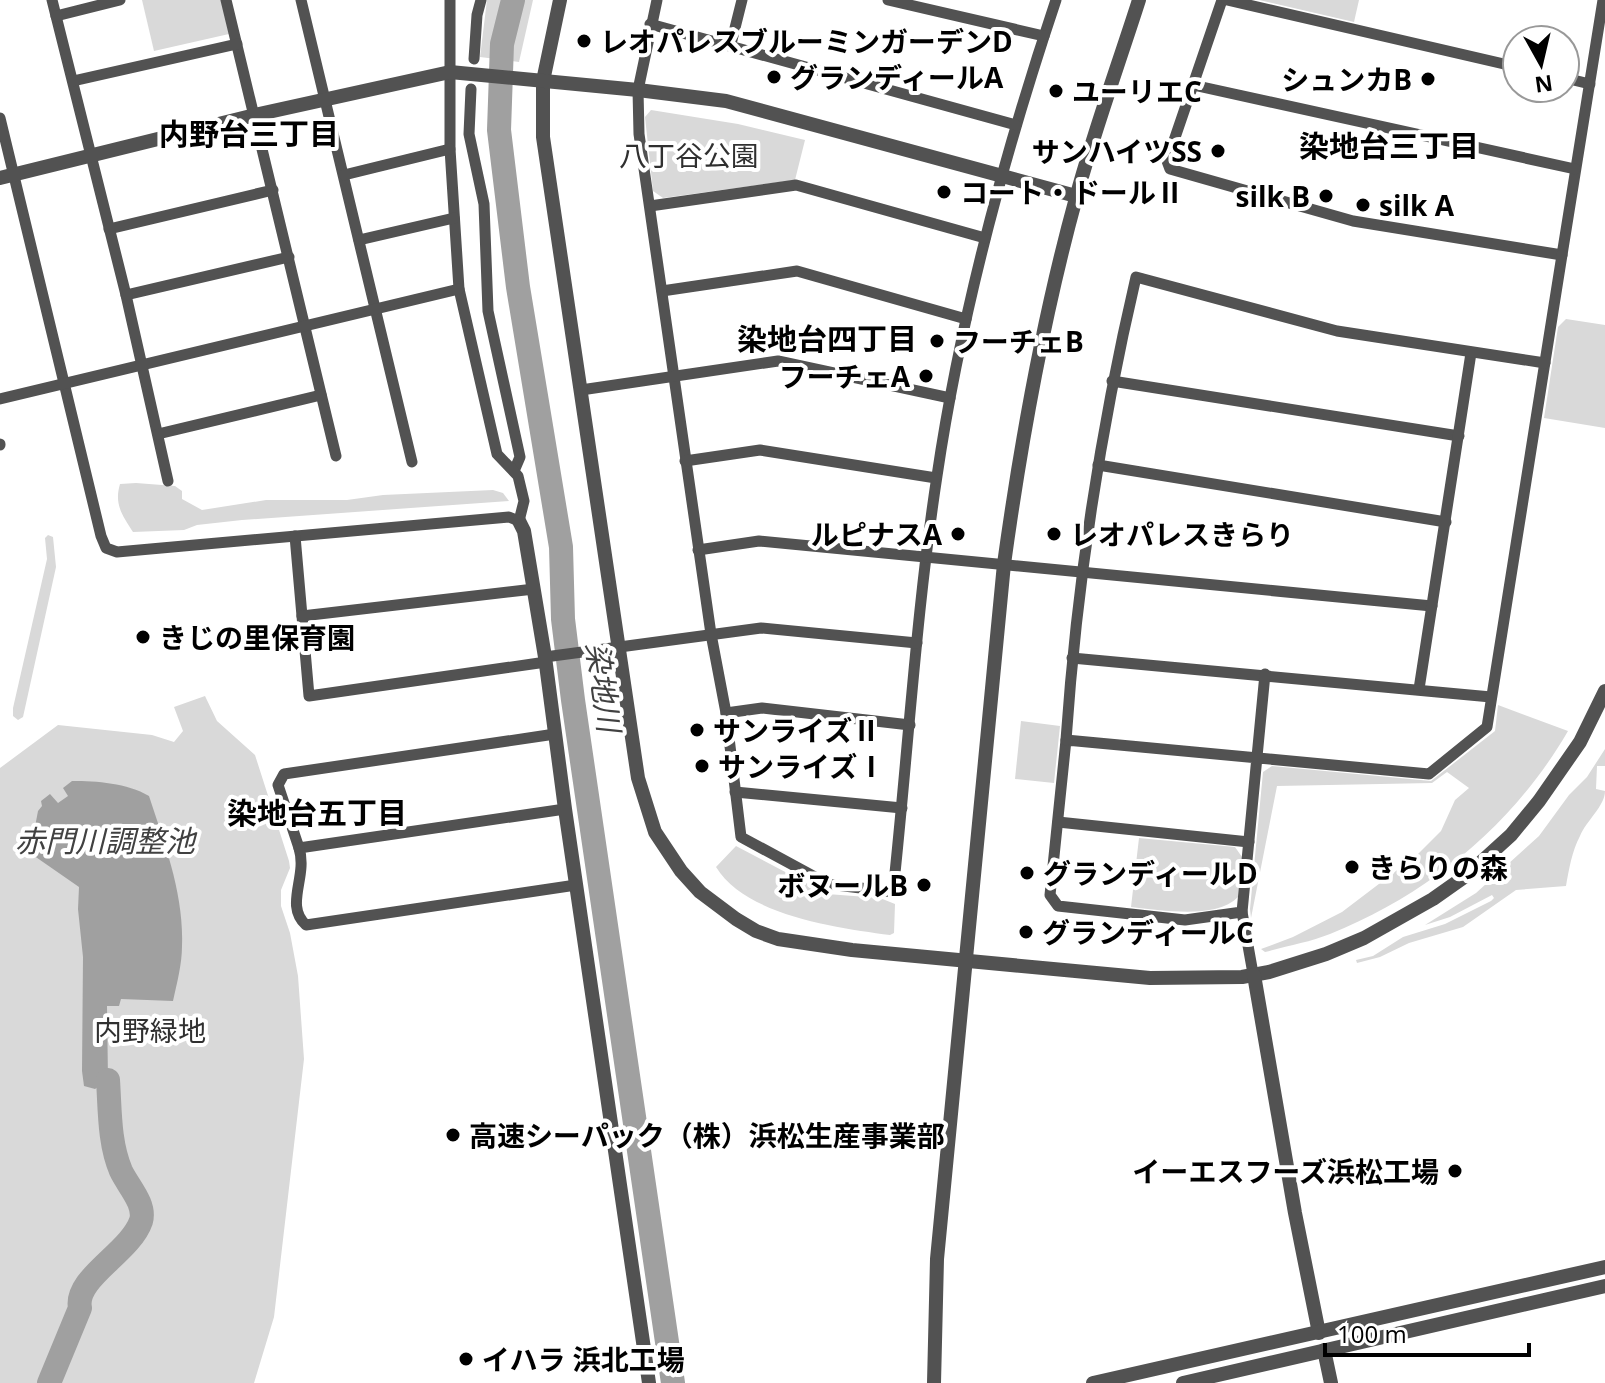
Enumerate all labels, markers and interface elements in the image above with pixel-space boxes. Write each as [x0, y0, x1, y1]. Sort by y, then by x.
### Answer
place label: レオパレスブルーミンガーデンD [600, 22, 1013, 60]
north arrow [1501, 24, 1581, 104]
marker: レオパレスブルーミンガーデンD [575, 32, 593, 50]
place label: グランディールA [790, 58, 1004, 96]
place label: シュンカB [1281, 60, 1412, 98]
marker: グランディールA [765, 68, 783, 86]
text: N [1533, 69, 1555, 101]
marker: シュンカB [1419, 70, 1437, 88]
place label: ユーリエC [1072, 72, 1202, 110]
marker: ユーリエC [1047, 82, 1065, 100]
district label: 内野台三丁目 [159, 113, 339, 154]
district label: 染地台三丁目 [1299, 125, 1479, 166]
place label: サンハイツSS [1032, 132, 1202, 170]
park label: 八丁谷公園 [619, 136, 759, 174]
marker: サンハイツSS [1209, 142, 1227, 160]
place label: コート・ドールⅡ [960, 173, 1184, 211]
place label: silk B [1236, 177, 1310, 215]
marker: コート・ドールⅡ [935, 183, 953, 201]
place label: silk A [1379, 186, 1455, 224]
marker: silk B [1317, 187, 1335, 205]
marker: silk A [1354, 196, 1372, 214]
district label: 染地台四丁目 [737, 318, 917, 359]
place label: フーチェB [953, 322, 1084, 360]
marker: フーチェB [928, 332, 946, 350]
place label: フーチェA [779, 357, 911, 395]
marker: フーチェA [917, 367, 935, 385]
place label: ルピナスA [811, 515, 943, 553]
place label: レオパレスきらり [1070, 515, 1294, 553]
marker: ルピナスA [949, 525, 967, 543]
marker: レオパレスきらり [1045, 525, 1063, 543]
place label: きじの里保育園 [159, 618, 355, 656]
marker: きじの里保育園 [134, 628, 152, 646]
water label: 染地川 [577, 640, 631, 737]
place label: サンライズⅡ [713, 711, 880, 749]
marker: サンライズⅡ [688, 721, 706, 739]
place label: サンライズⅠ [718, 747, 885, 785]
marker: サンライズⅠ [693, 757, 711, 775]
district label: 染地台五丁目 [227, 792, 407, 833]
water label: 赤門川調整池 [15, 820, 198, 861]
place label: きらりの森 [1368, 848, 1508, 886]
place label: グランディールD [1043, 854, 1258, 892]
marker: きらりの森 [1343, 858, 1361, 876]
marker: グランディールD [1018, 864, 1036, 882]
place label: ボヌールB [777, 866, 908, 904]
marker: ボヌールB [915, 876, 933, 894]
place label: グランディールC [1042, 913, 1254, 951]
marker: グランディールC [1017, 923, 1035, 941]
park label: 内野緑地 [94, 1011, 206, 1049]
place label: 高速シーパック（株）浜松生産事業部 [469, 1116, 945, 1154]
marker: 高速シーパック（株）浜松生産事業部 [444, 1126, 462, 1144]
place label: イーエスフーズ浜松工場 [1132, 1152, 1439, 1190]
marker: イーエスフーズ浜松工場 [1446, 1162, 1464, 1180]
scale bar [1325, 1307, 1529, 1357]
text: 100 m [1337, 1317, 1407, 1350]
place label: イハラ 浜北工場 [482, 1340, 685, 1378]
marker: イハラ 浜北工場 [457, 1350, 475, 1368]

